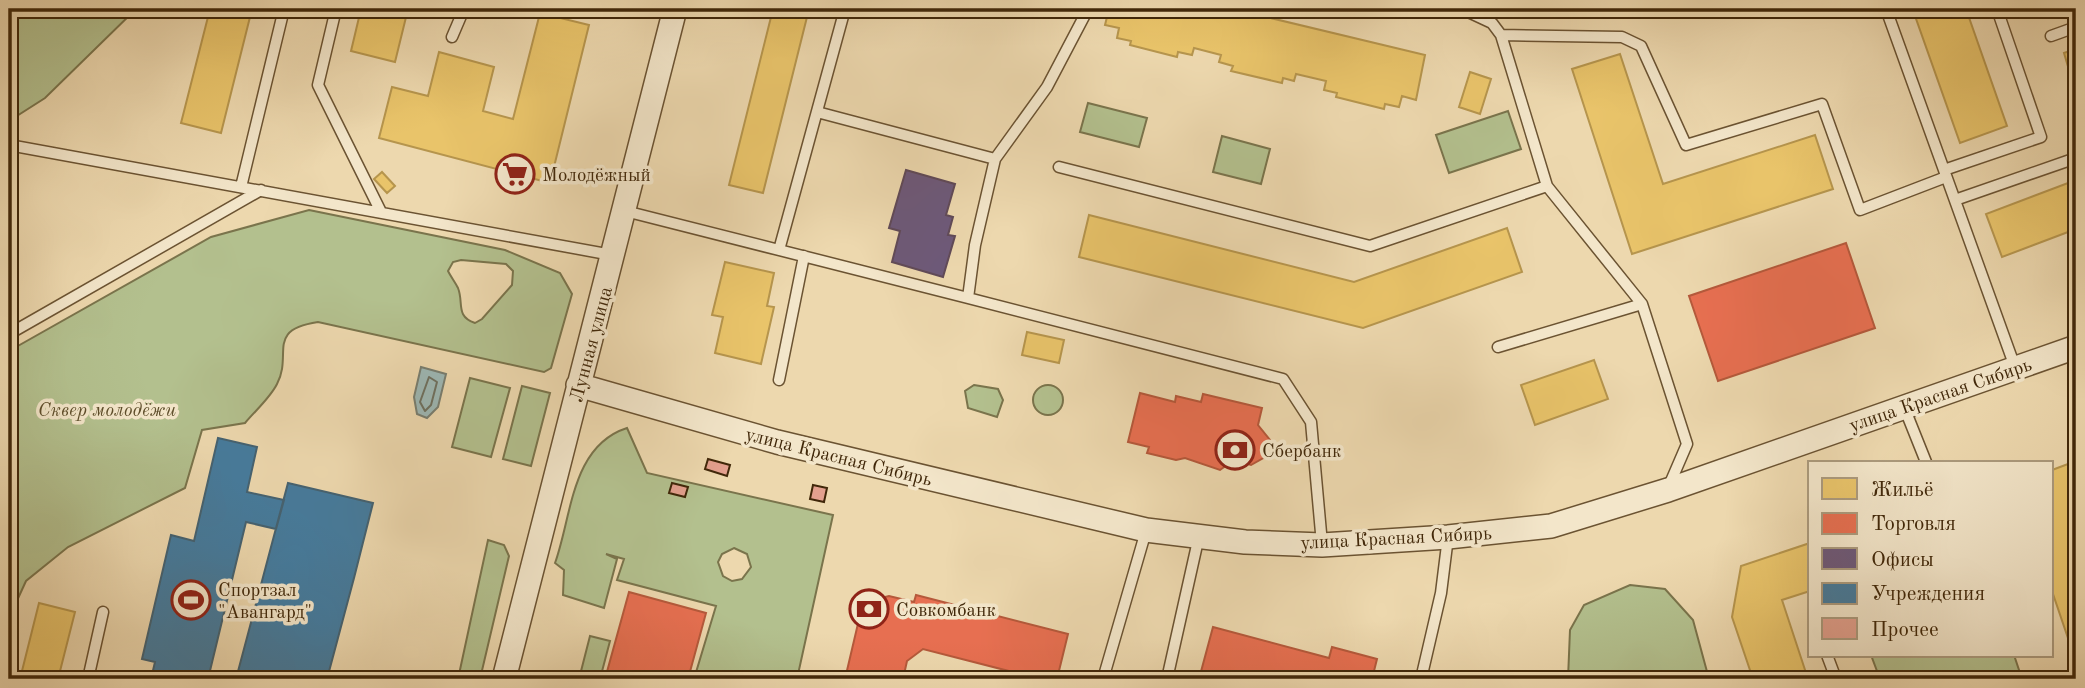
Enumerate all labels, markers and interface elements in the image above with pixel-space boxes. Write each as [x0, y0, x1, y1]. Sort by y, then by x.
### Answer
supermarket icon: Молодёжный [494, 153, 536, 195]
place label: Молодёжный [542, 167, 651, 186]
street label: Лунная улица [568, 284, 617, 405]
street label: улица Красная Сибирь [1847, 356, 2035, 437]
park label: Сквер молодёжи [38, 402, 176, 421]
street label: улица Красная Сибирь [743, 426, 934, 491]
bank icon: Сбербанк [1214, 429, 1256, 471]
place label: Сбербанк [1262, 443, 1342, 462]
legend [1808, 461, 2054, 656]
text: Жильё [1871, 480, 1934, 501]
text: Торговля [1871, 514, 1956, 535]
street label: улица Красная Сибирь [1300, 525, 1492, 554]
text: Офисы [1871, 550, 1934, 571]
sports icon: Спортзал "Авангард" [170, 579, 212, 621]
place label: Спортзал "Авангард" [218, 582, 312, 623]
text: Учреждения [1871, 584, 1985, 605]
bank icon: Совкомбанк [848, 588, 890, 630]
place label: Совкомбанк [896, 602, 996, 621]
text: Прочее [1871, 620, 1939, 641]

